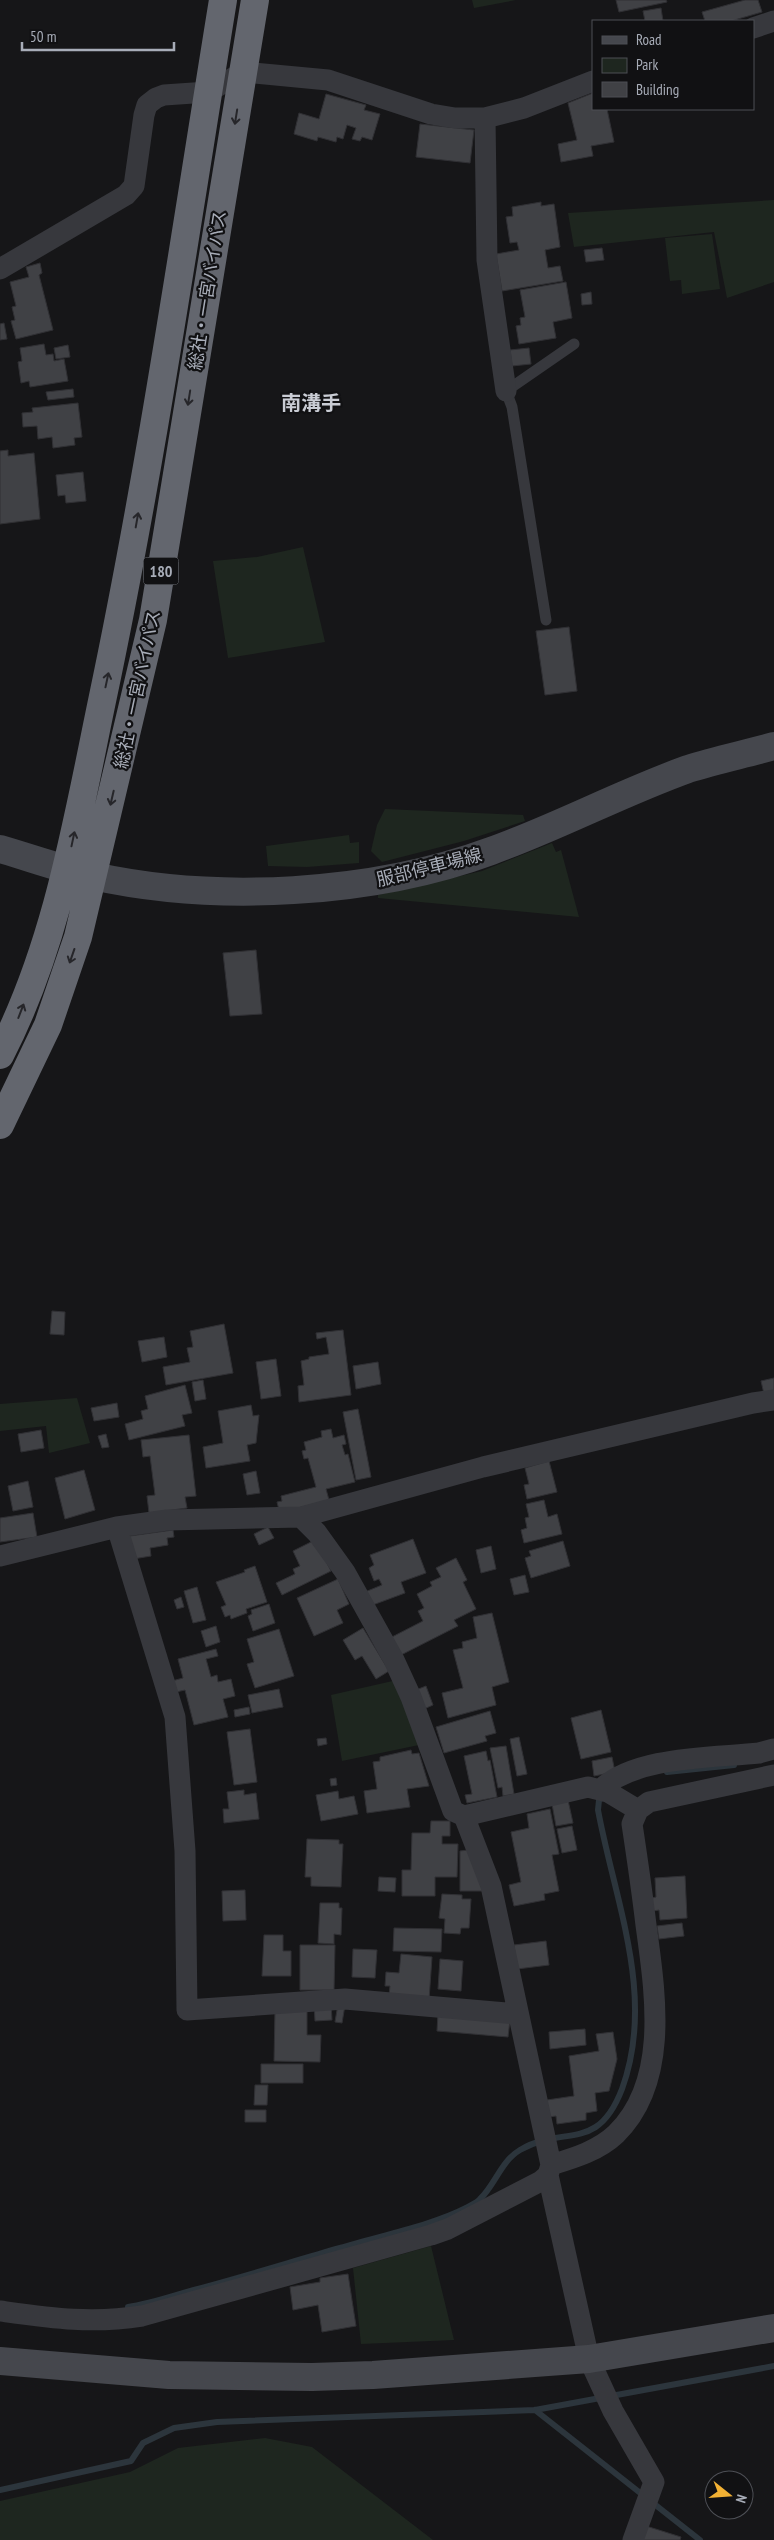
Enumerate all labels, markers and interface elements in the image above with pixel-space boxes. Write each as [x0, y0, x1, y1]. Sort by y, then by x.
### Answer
scale bar [22, 20, 175, 52]
legend [592, 20, 754, 110]
text: 50 m [30, 27, 56, 46]
text: Road [636, 30, 662, 49]
text: Park [636, 55, 658, 74]
text: Building [636, 80, 679, 99]
one-way arrow [230, 109, 240, 125]
street label: 総社・一宮バイパス [183, 208, 231, 372]
one-way arrow [184, 390, 194, 406]
district label: 南溝手 [281, 390, 341, 416]
one-way arrow [132, 513, 142, 529]
road number: 180 [144, 558, 178, 584]
street label: 総社・一宮バイパス [109, 608, 165, 770]
one-way arrow [103, 672, 112, 688]
one-way arrow [107, 790, 116, 806]
one-way arrow [69, 831, 78, 847]
street label: 服部停車場線 [374, 843, 484, 891]
one-way arrow [67, 947, 76, 963]
one-way arrow [17, 1004, 27, 1019]
north arrow [704, 2470, 754, 2520]
text: N [732, 2493, 751, 2505]

